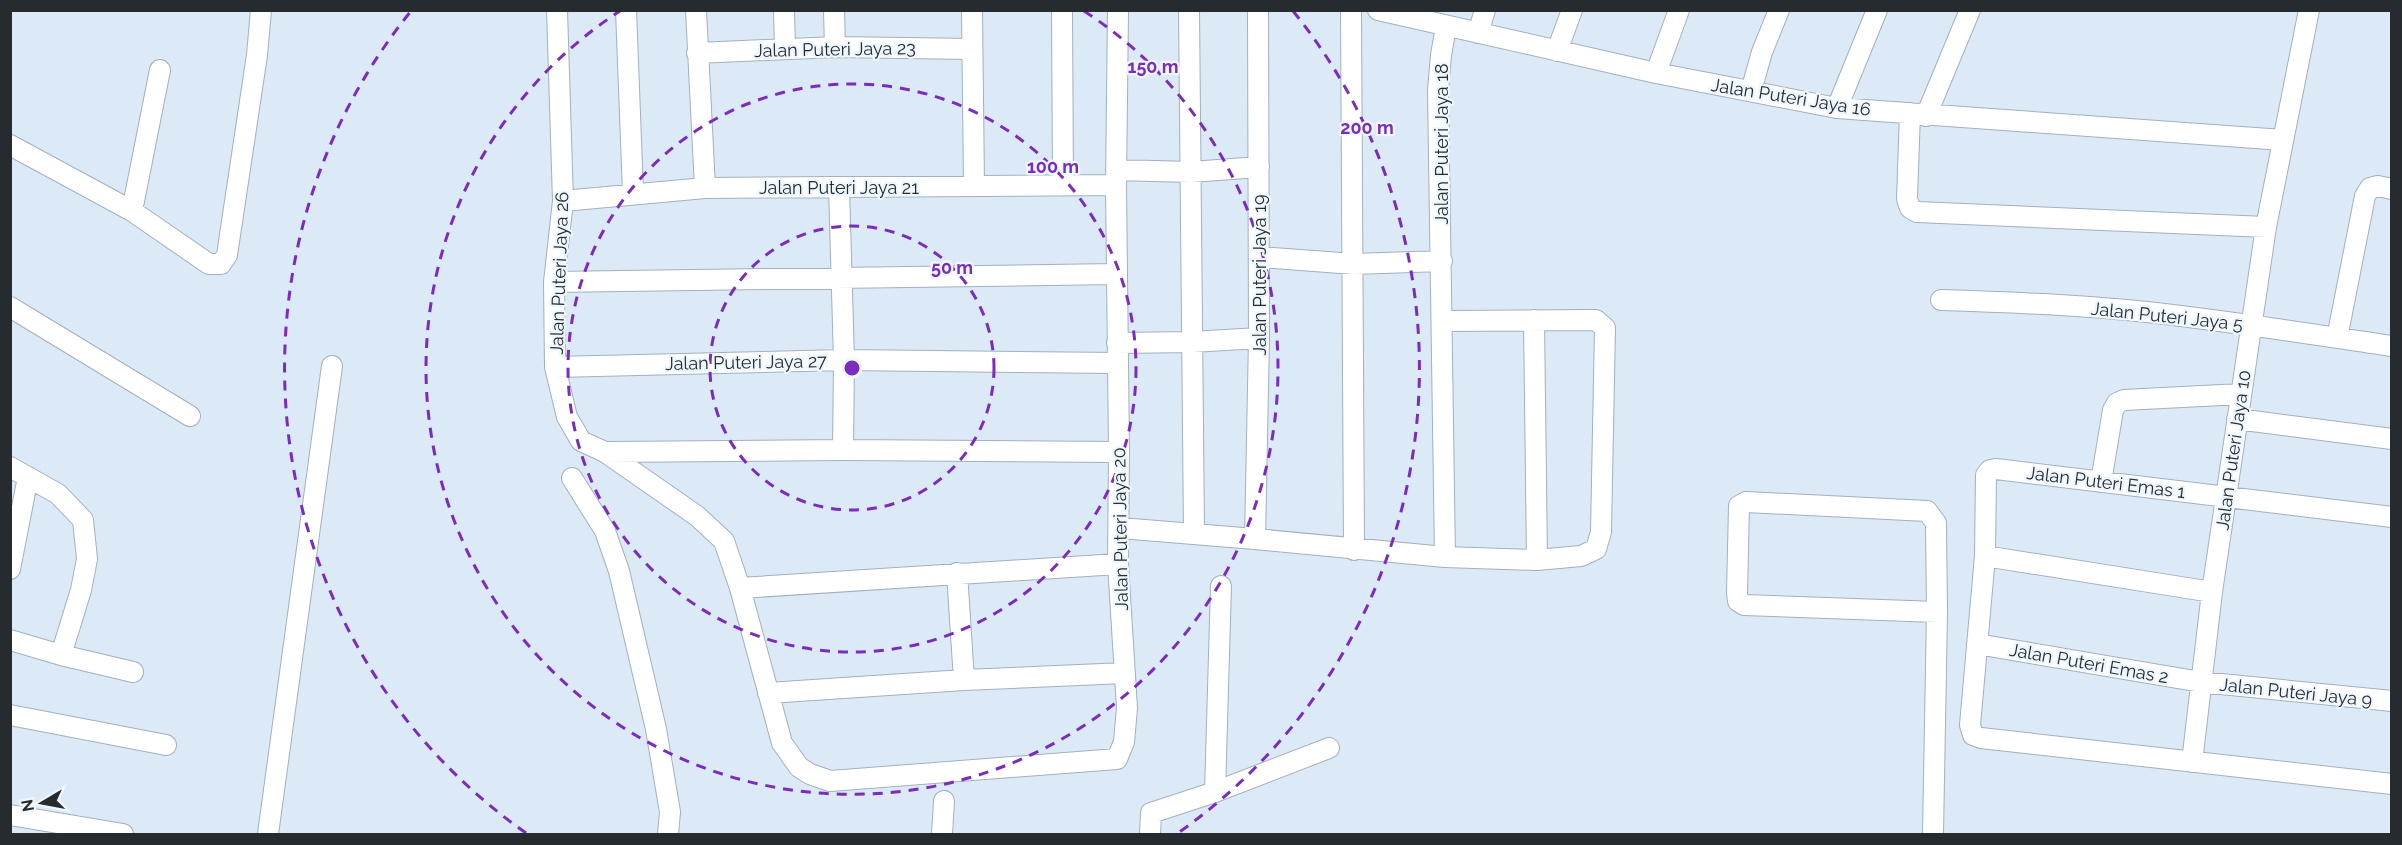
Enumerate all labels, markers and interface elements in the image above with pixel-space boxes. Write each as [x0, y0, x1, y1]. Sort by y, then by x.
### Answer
street label: Jalan Puteri Jaya 23 [754, 37, 916, 61]
text: 150 m [1128, 56, 1179, 77]
street label: Jalan Puteri Jaya 18 [1431, 63, 1452, 225]
street label: Jalan Puteri Jaya 16 [1710, 74, 1872, 120]
text: 200 m [1340, 117, 1394, 138]
text: 100 m [1027, 156, 1079, 177]
street label: Jalan Puteri Jaya 21 [759, 177, 919, 198]
street label: Jalan Puteri Jaya 26 [546, 191, 572, 355]
street label: Jalan Puteri Jaya 19 [1249, 195, 1270, 355]
text: 50 m [931, 257, 973, 278]
street label: Jalan Puteri Jaya 5 [2090, 298, 2244, 334]
street label: Jalan Puteri Jaya 27 [665, 350, 827, 374]
centre of rings [842, 358, 862, 378]
street label: Jalan Puteri Jaya 10 [2211, 369, 2255, 531]
street label: Jalan Puteri Jaya 20 [1108, 447, 1132, 611]
street label: Jalan Puteri Emas 1 [2026, 462, 2187, 502]
street label: Jalan Puteri Emas 2 [2008, 639, 2170, 687]
street label: Jalan Puteri Jaya 9 [2219, 674, 2373, 710]
north arrow [12, 773, 72, 833]
text: N [17, 798, 38, 813]

